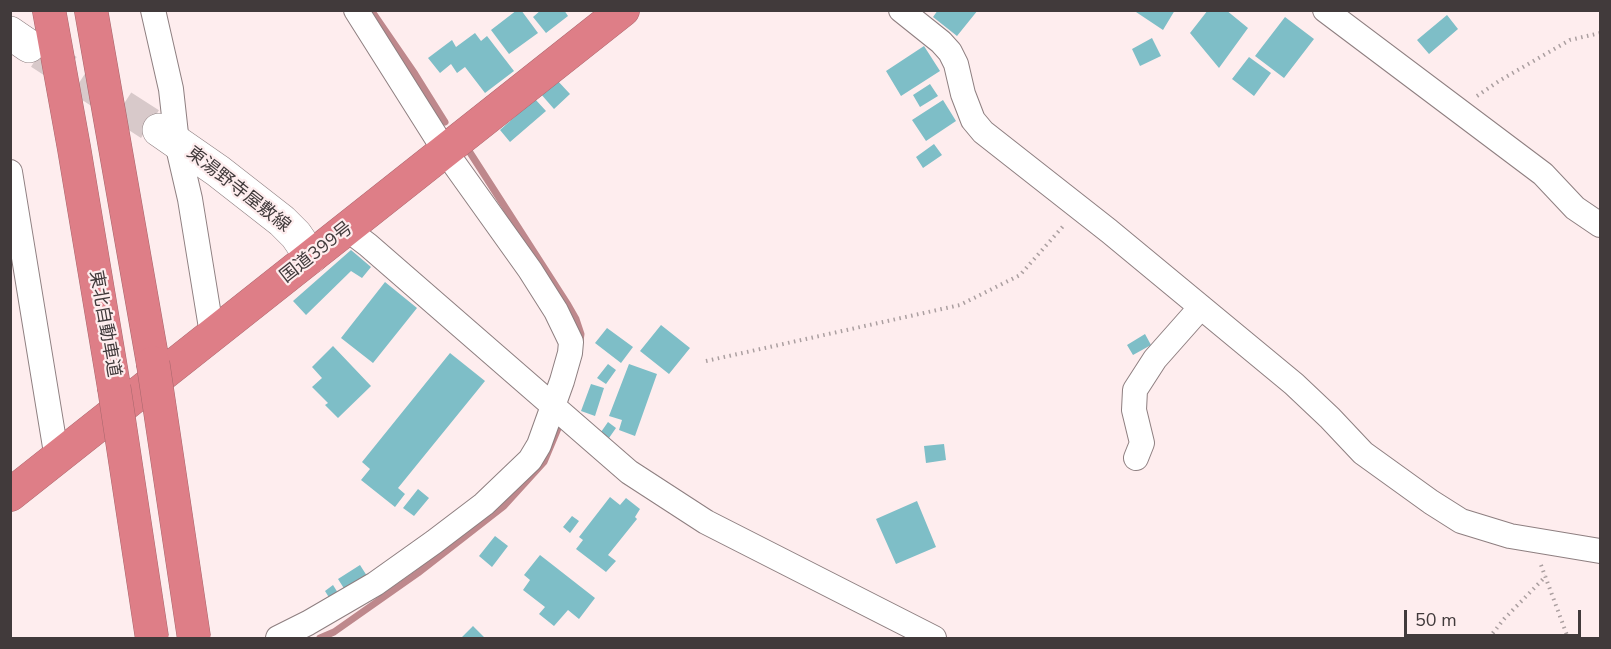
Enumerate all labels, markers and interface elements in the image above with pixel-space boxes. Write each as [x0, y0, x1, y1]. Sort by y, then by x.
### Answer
street label: 東湯野寺屋敷線 [182, 143, 294, 237]
street label: 国道399号 [276, 218, 358, 288]
street label: 東北自動車道 [84, 269, 124, 379]
scale bar [1407, 598, 1584, 636]
text: 50 m [1415, 608, 1457, 632]

